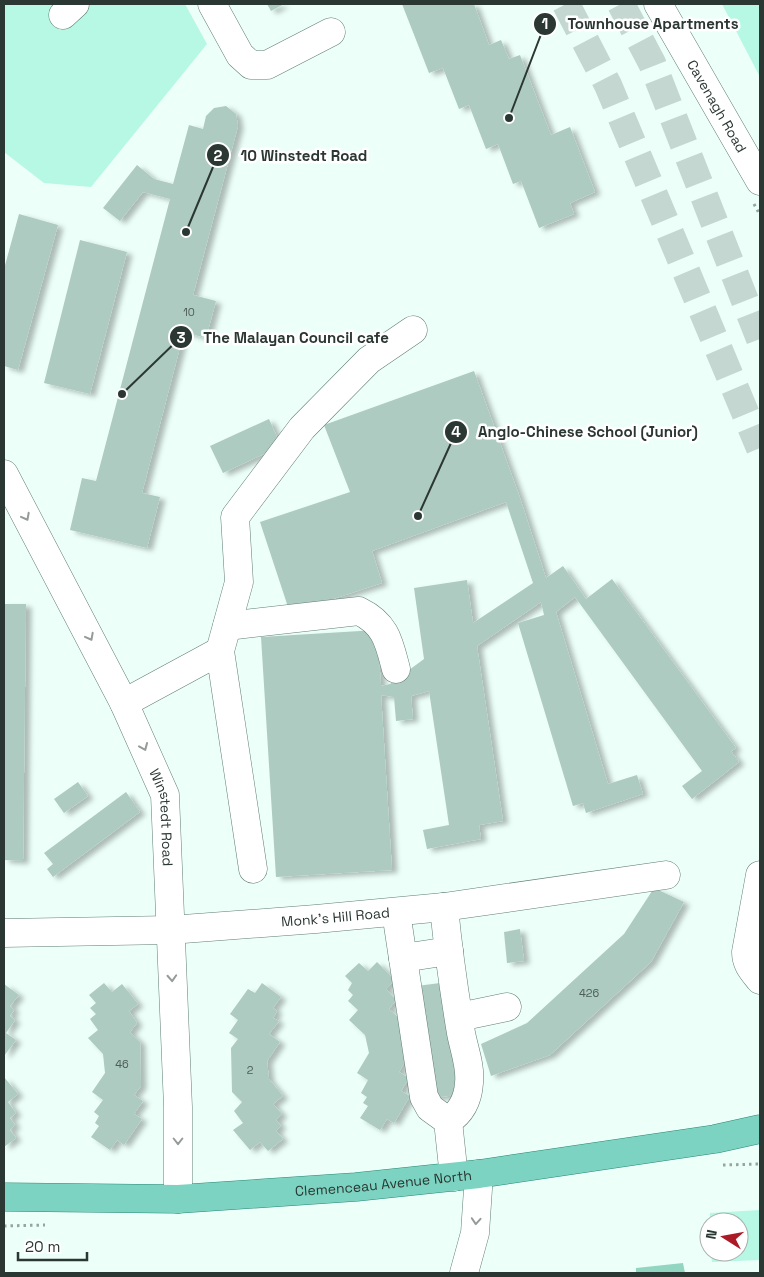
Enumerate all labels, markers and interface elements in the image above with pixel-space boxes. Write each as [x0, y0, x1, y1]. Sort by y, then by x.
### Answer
callout: Townhouse Apartments [532, 9, 748, 39]
text: 1 [542, 14, 548, 33]
text: Townhouse Apartments [567, 14, 739, 33]
street label: Cavenagh Road [683, 57, 751, 156]
callout: 10 Winstedt Road [206, 140, 378, 170]
text: 2 [214, 146, 223, 165]
text: 10 Winstedt Road [241, 146, 367, 165]
house number: 10 [183, 305, 195, 319]
callout: The Malayan Council cafe [168, 322, 399, 352]
text: 3 [176, 328, 186, 347]
text: The Malayan Council cafe [203, 328, 389, 347]
callout: Anglo-Chinese School (Junior) [443, 417, 708, 447]
text: 4 [451, 422, 461, 441]
text: Anglo-Chinese School (Junior) [478, 422, 698, 441]
one-way arrow [20, 511, 30, 520]
one-way arrow [84, 632, 94, 641]
one-way arrow [137, 742, 148, 751]
street label: Winstedt Road [145, 766, 177, 867]
street label: Monk's Hill Road [281, 903, 391, 931]
one-way arrow [166, 975, 177, 983]
house number: 426 [579, 986, 599, 1000]
house number: 46 [115, 1057, 129, 1071]
house number: 2 [247, 1063, 254, 1077]
one-way arrow [173, 1137, 183, 1145]
street label: Clemenceau Avenue North [294, 1166, 473, 1200]
north arrow [699, 1212, 749, 1262]
one-way arrow [470, 1217, 481, 1225]
text: N [702, 1228, 721, 1241]
scale bar [18, 1230, 86, 1262]
text: 20 m [25, 1237, 60, 1256]

